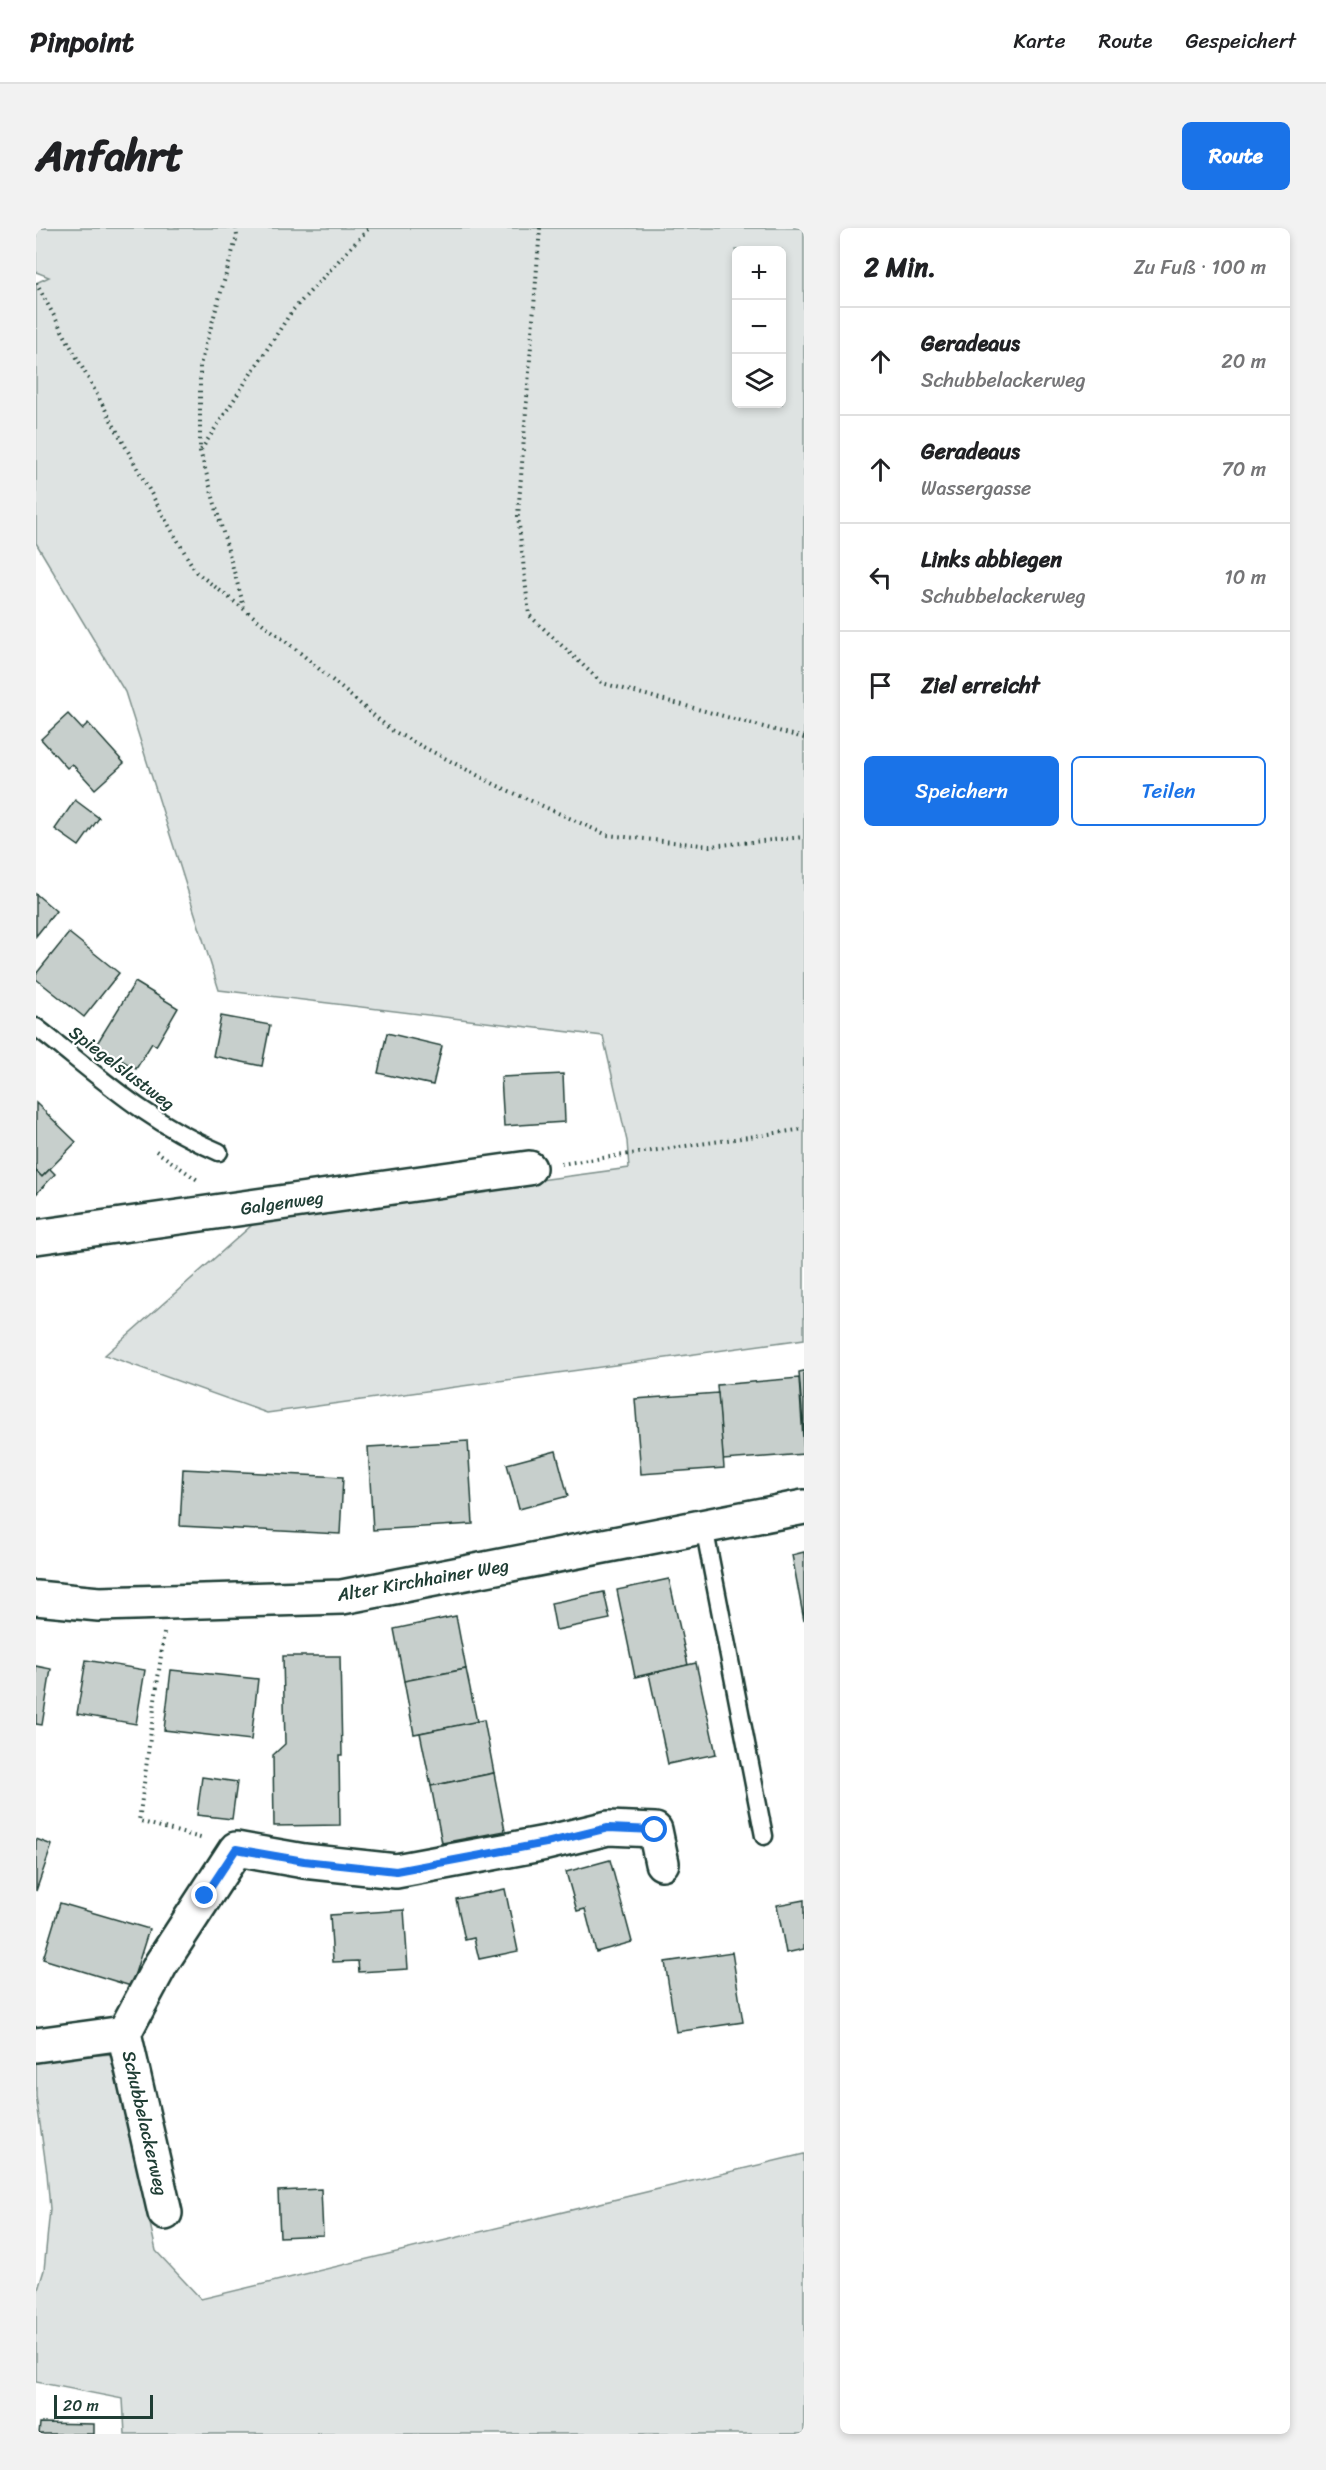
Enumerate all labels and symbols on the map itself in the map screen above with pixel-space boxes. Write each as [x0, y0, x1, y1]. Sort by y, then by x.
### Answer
street label: Spiegelslustweg [62, 1017, 182, 1119]
street label: Galgenweg [238, 1181, 326, 1225]
street label: Alter Kirchhainer Weg [334, 1549, 511, 1611]
route start [641, 1816, 667, 1842]
route end [191, 1882, 217, 1908]
street label: Schubbelackerweg [113, 2047, 177, 2199]
scale bar [54, 2392, 153, 2420]

